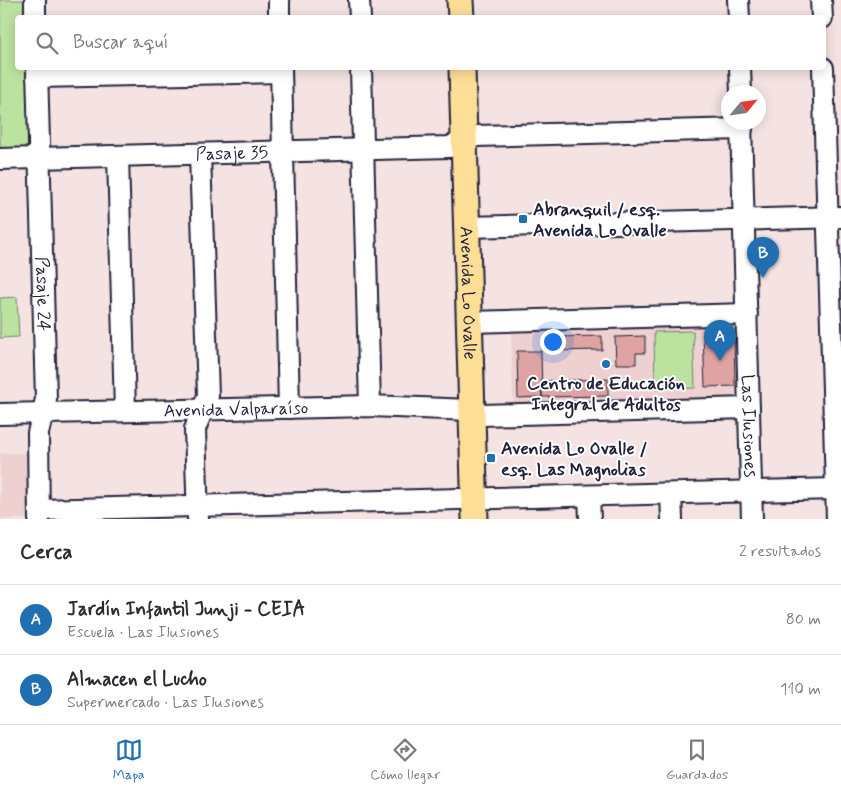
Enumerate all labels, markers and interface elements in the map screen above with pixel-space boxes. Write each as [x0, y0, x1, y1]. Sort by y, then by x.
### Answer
search box [15, 15, 826, 70]
icon: search [33, 29, 61, 57]
text: Buscar aquí [73, 30, 168, 55]
north arrow [721, 85, 766, 130]
street label: Pasaje 35 [195, 141, 268, 167]
place label: Abranquil / esq. Avenida Lo Ovalle [533, 198, 667, 243]
marker: Abranquil / esq. Avenida Lo Ovalle [517, 213, 529, 225]
street label: Avenida Lo Ovalle [454, 226, 481, 360]
pin: B [747, 237, 779, 278]
street label: Pasaje 24 [29, 256, 55, 332]
pin: A [704, 320, 736, 361]
your location [540, 329, 566, 355]
marker: Centro de Educación Integral de Adultos [600, 358, 612, 370]
place label: Centro de Educación Integral de Adultos [527, 372, 685, 419]
street label: Las Ilusiones [735, 374, 762, 478]
street label: Avenida Valparaíso [163, 396, 309, 423]
place label: Avenida Lo Ovalle / esq. Las Magnolias [501, 437, 647, 482]
marker: Avenida Lo Ovalle / esq. Las Magnolias [485, 452, 497, 464]
text: Cerca [20, 538, 73, 566]
text: 2 resultados [739, 541, 821, 562]
text: Jardín Infantil Junji - CEIA [67, 597, 305, 622]
text: A [31, 609, 41, 630]
text: 80 m [786, 609, 821, 630]
text: Escuela · Las Ilusiones [67, 622, 219, 643]
text: Almacen el Lucho [67, 667, 207, 692]
text: B [31, 679, 41, 700]
text: 110 m [780, 679, 821, 700]
text: Supermercado · Las Ilusiones [67, 692, 264, 713]
tab: Mapa [113, 736, 145, 784]
tab: Cómo llegar [370, 736, 440, 784]
tab: Guardados [666, 736, 728, 784]

